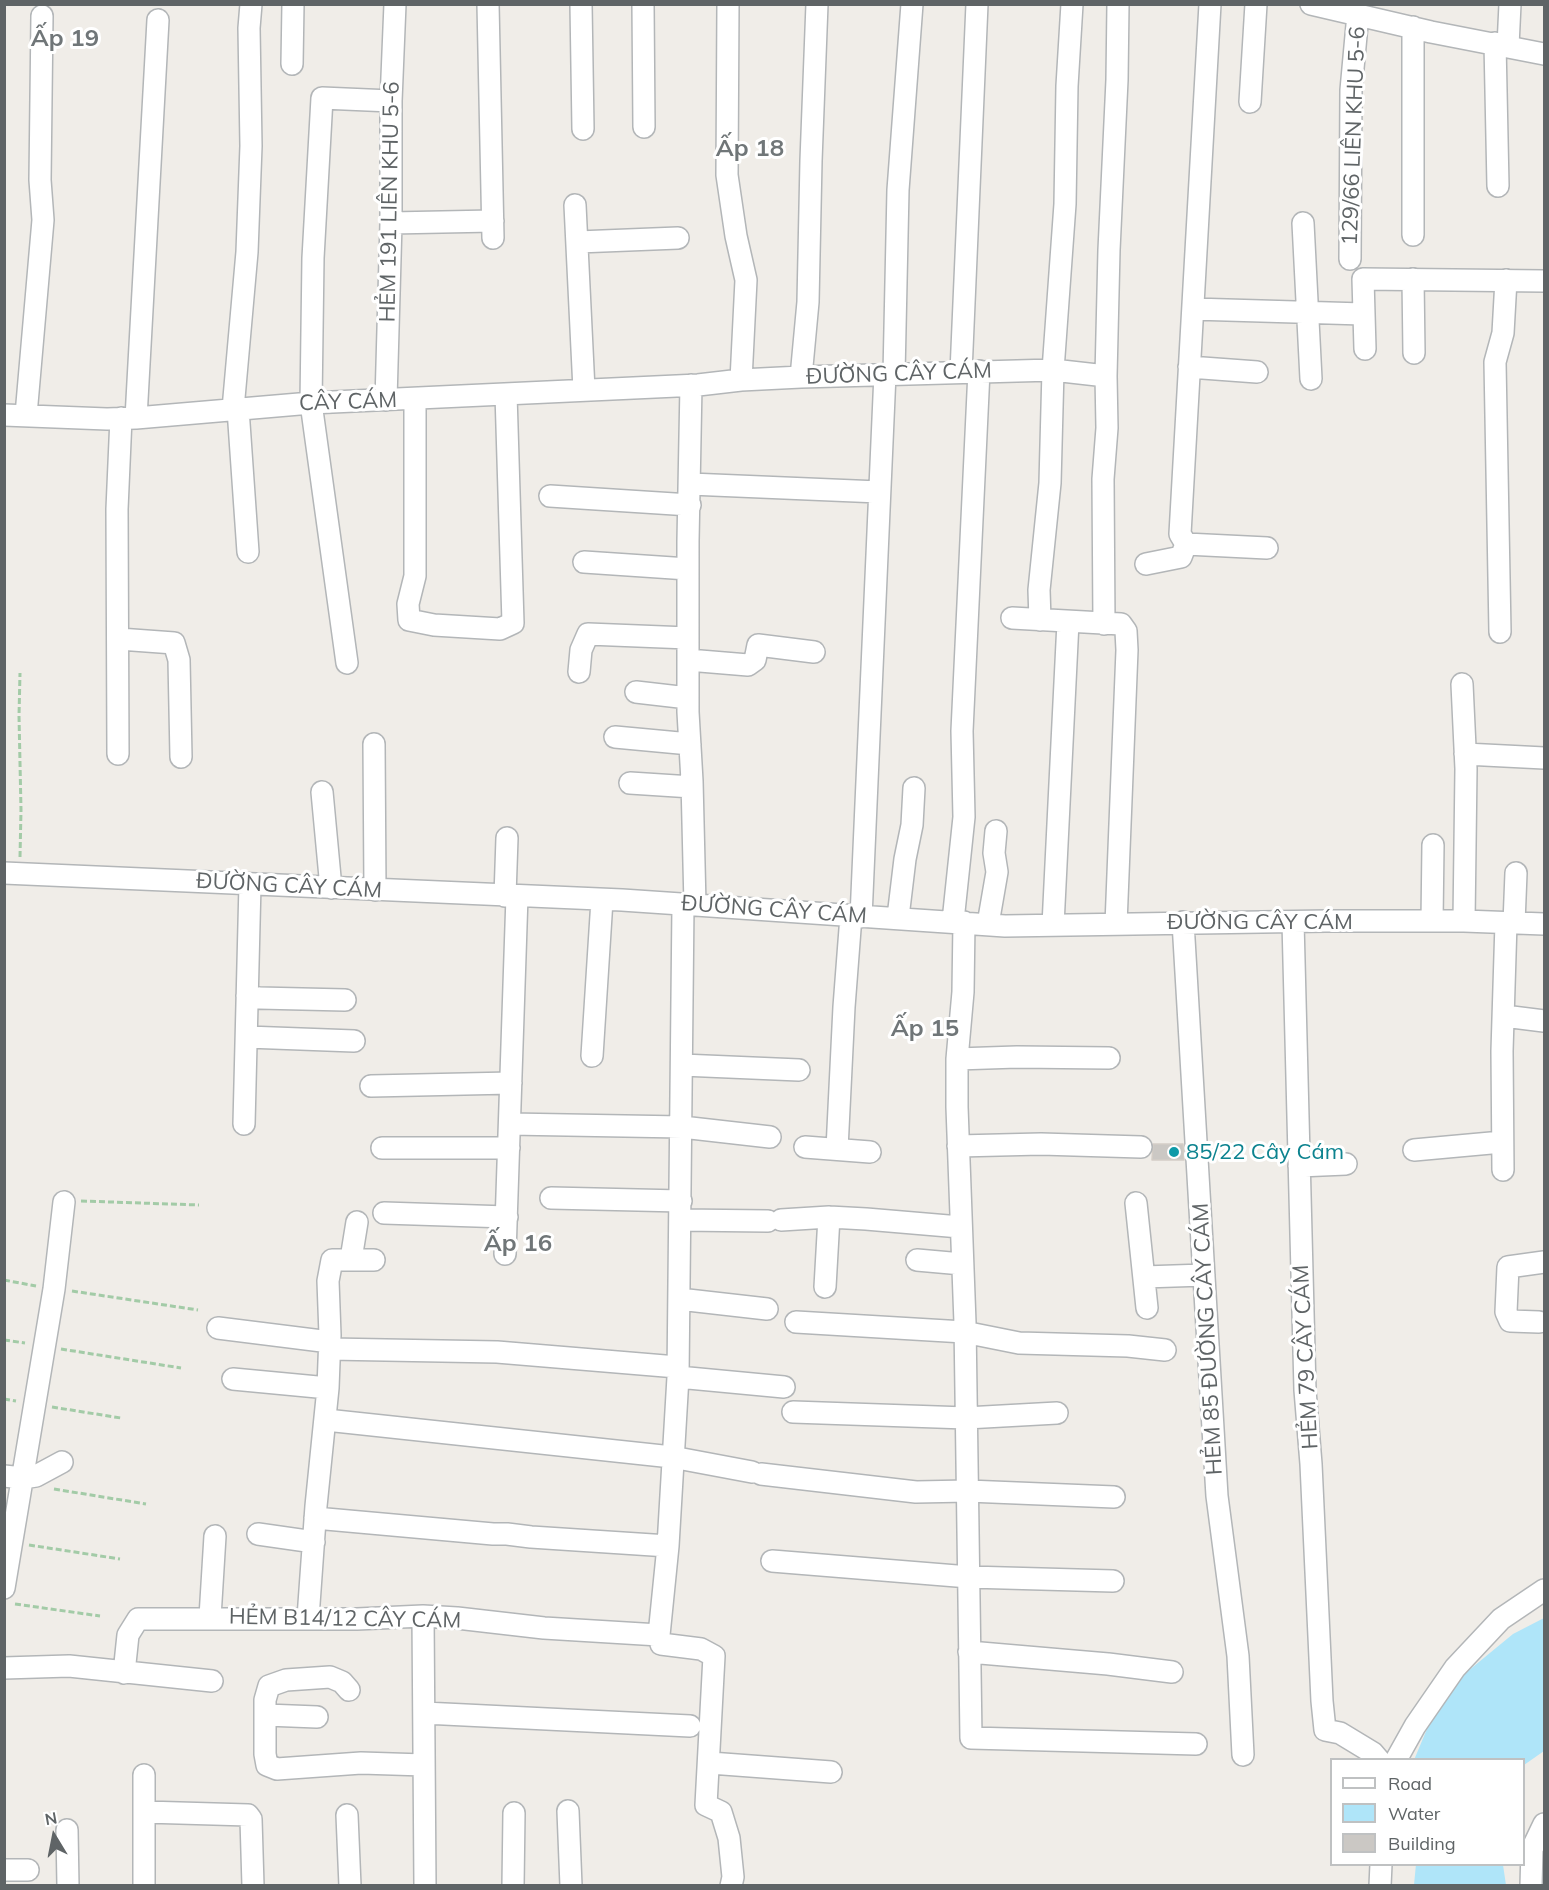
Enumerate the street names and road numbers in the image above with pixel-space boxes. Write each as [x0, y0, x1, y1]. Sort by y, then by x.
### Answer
street label: 129/66 LIÊN KHU 5-6 [1337, 26, 1371, 246]
street label: HẺM 191 LIÊN KHU 5-6 [375, 81, 405, 323]
street label: ĐƯỜNG CÂY CÁM [806, 358, 992, 390]
street label: CÂY CÁM [298, 387, 398, 417]
street label: ĐƯỜNG CÂY CÁM [195, 868, 383, 904]
street label: ĐƯỜNG CÂY CÁM [680, 890, 868, 930]
street label: ĐƯỜNG CÂY CÁM [1167, 909, 1353, 935]
street label: HẺM 85 ĐƯỜNG CÂY CÁM [1188, 1202, 1228, 1476]
street label: HẺM 79 CÂY CÁM [1288, 1264, 1324, 1450]
street label: HẺM B14/12 CÂY CÁM [229, 1604, 461, 1634]

